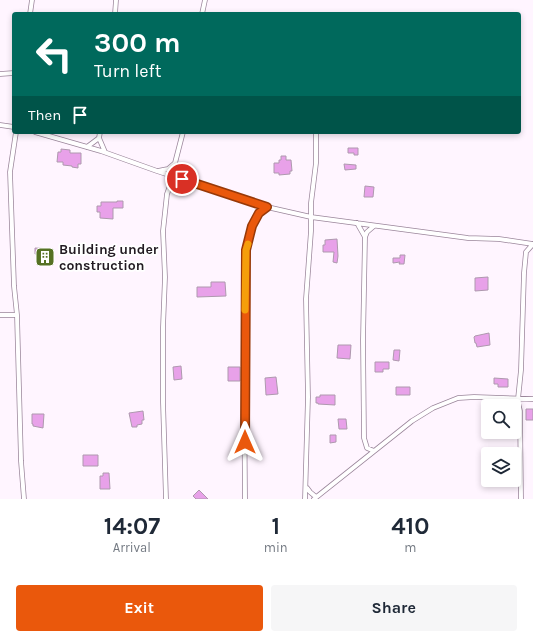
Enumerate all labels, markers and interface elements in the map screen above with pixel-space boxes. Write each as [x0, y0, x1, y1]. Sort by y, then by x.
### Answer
text: 300 m [94, 26, 181, 59]
icon: left [28, 28, 80, 80]
text: Turn left [94, 60, 162, 82]
icon: arrive [69, 104, 91, 126]
text: Then [28, 106, 61, 124]
pin [165, 162, 199, 196]
icon: arrive [171, 168, 193, 190]
place label: Building under construction [59, 241, 159, 274]
building icon: Building under construction [34, 246, 56, 268]
map controls [481, 399, 521, 487]
button: search [481, 399, 521, 439]
position arrow [224, 421, 266, 463]
button: layers [481, 447, 521, 487]
text: 14:07 [104, 512, 160, 540]
text: 1 [271, 512, 280, 540]
text: 410 [391, 512, 429, 540]
text: Arrival [113, 540, 151, 555]
text: min [264, 540, 288, 555]
text: m [404, 540, 416, 555]
button: Exit [16, 585, 263, 631]
button: Share [271, 585, 517, 631]

